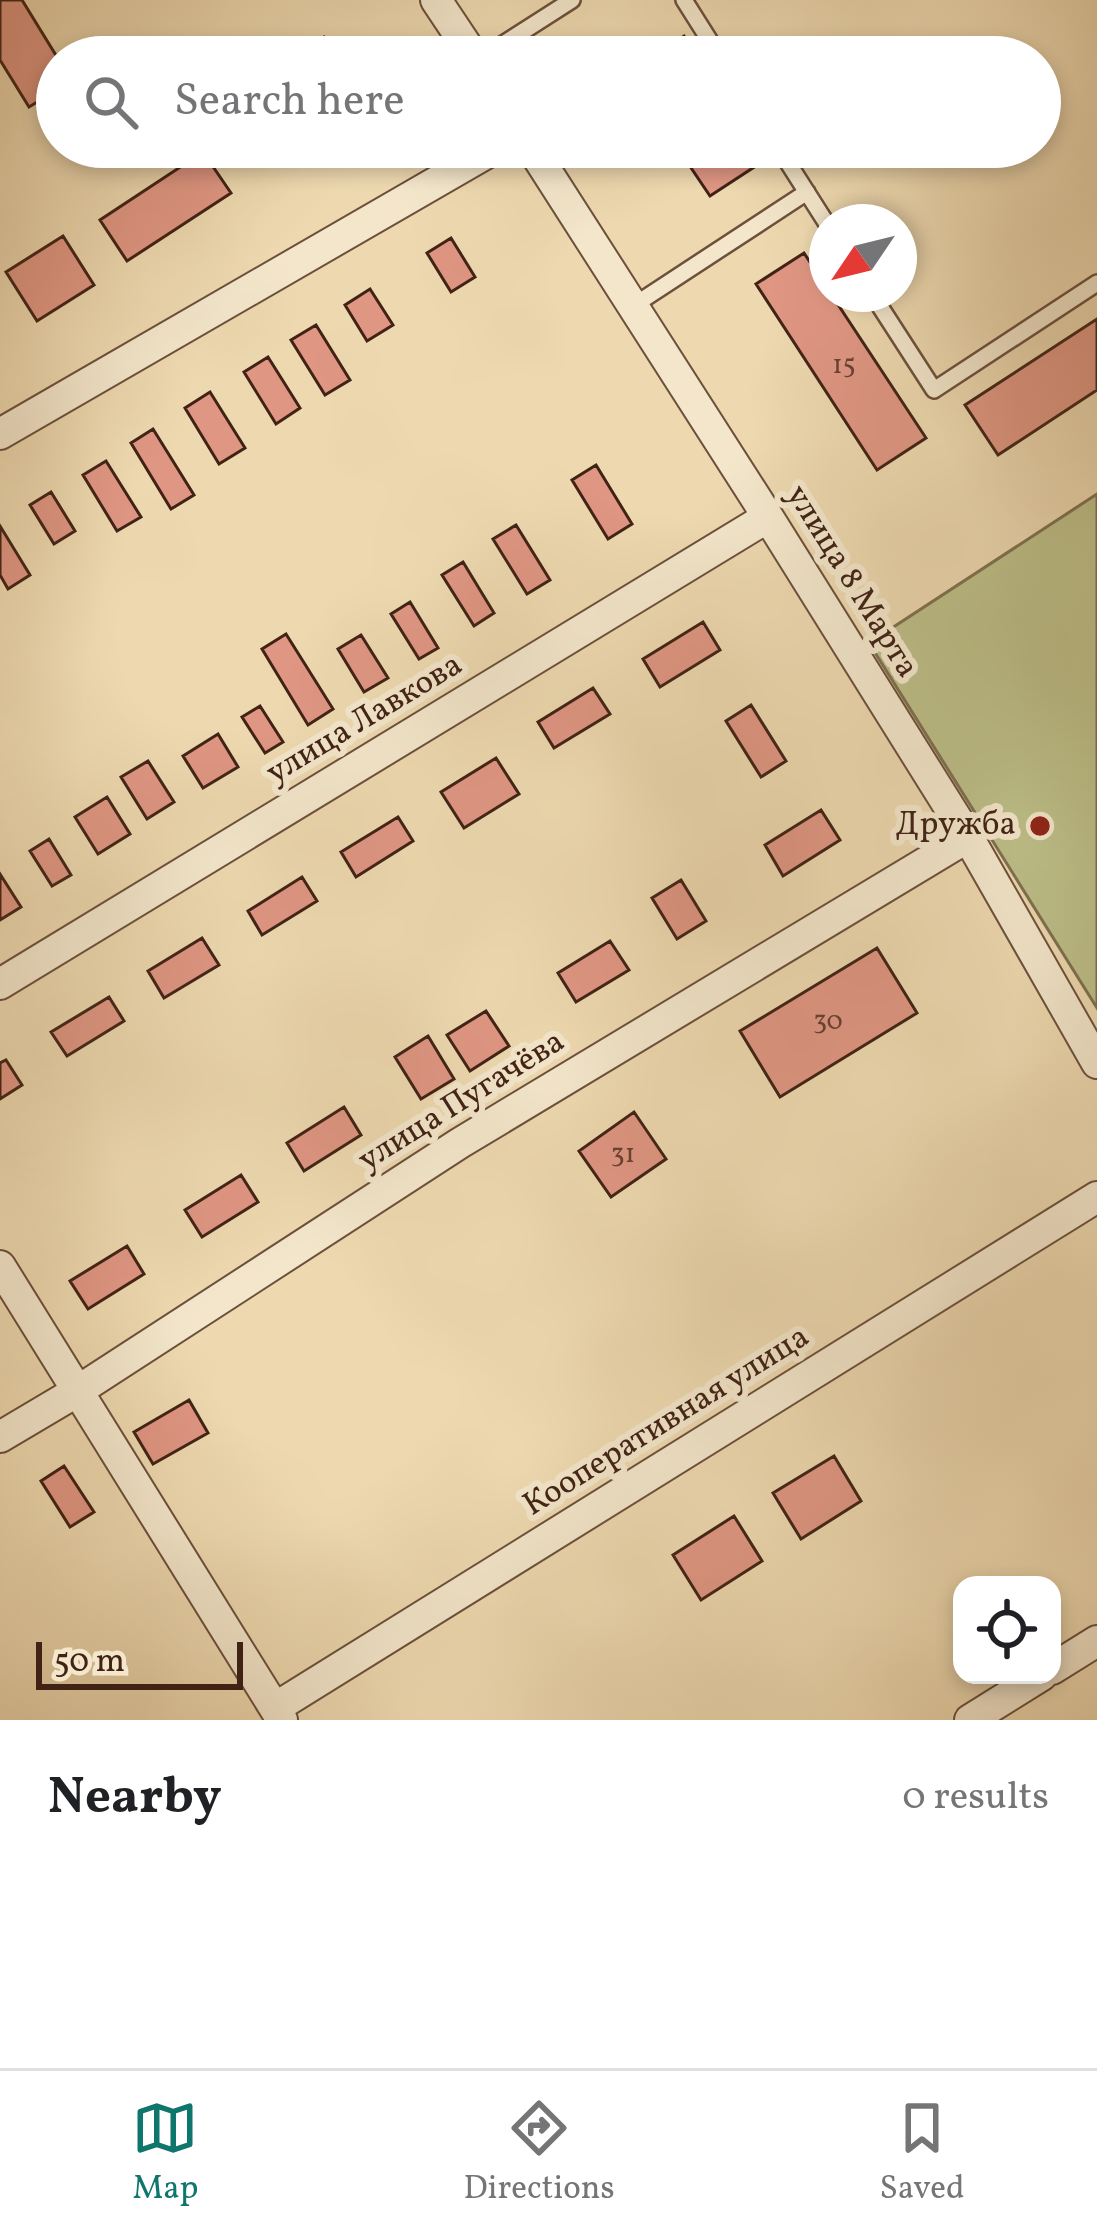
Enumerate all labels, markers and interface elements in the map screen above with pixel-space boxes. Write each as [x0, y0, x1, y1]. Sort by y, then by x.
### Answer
search box [36, 36, 1061, 168]
icon: search [78, 69, 144, 135]
text: Search here [174, 71, 405, 134]
north arrow [809, 204, 917, 312]
house number: 15 [832, 347, 856, 385]
street label: улица 8 Марта [773, 477, 929, 687]
street label: улица Лавкова [258, 643, 472, 797]
place label: Дружба [896, 803, 1016, 849]
marker: Дружба [1027, 813, 1053, 839]
house number: 30 [813, 1003, 843, 1041]
street label: улица Пугачёва [350, 1020, 574, 1184]
house number: 31 [611, 1136, 635, 1174]
street label: Кооперативная улица [515, 1315, 819, 1529]
map controls [953, 1576, 1061, 1684]
button: locate [953, 1576, 1061, 1684]
scale bar [36, 1636, 243, 1689]
text: 50 m [54, 1640, 125, 1686]
text: Nearby [48, 1763, 222, 1834]
text: 0 results [902, 1771, 1049, 1825]
tab: Map [132, 2095, 199, 2213]
tab: Directions [463, 2095, 615, 2213]
tab: Saved [880, 2095, 965, 2213]

